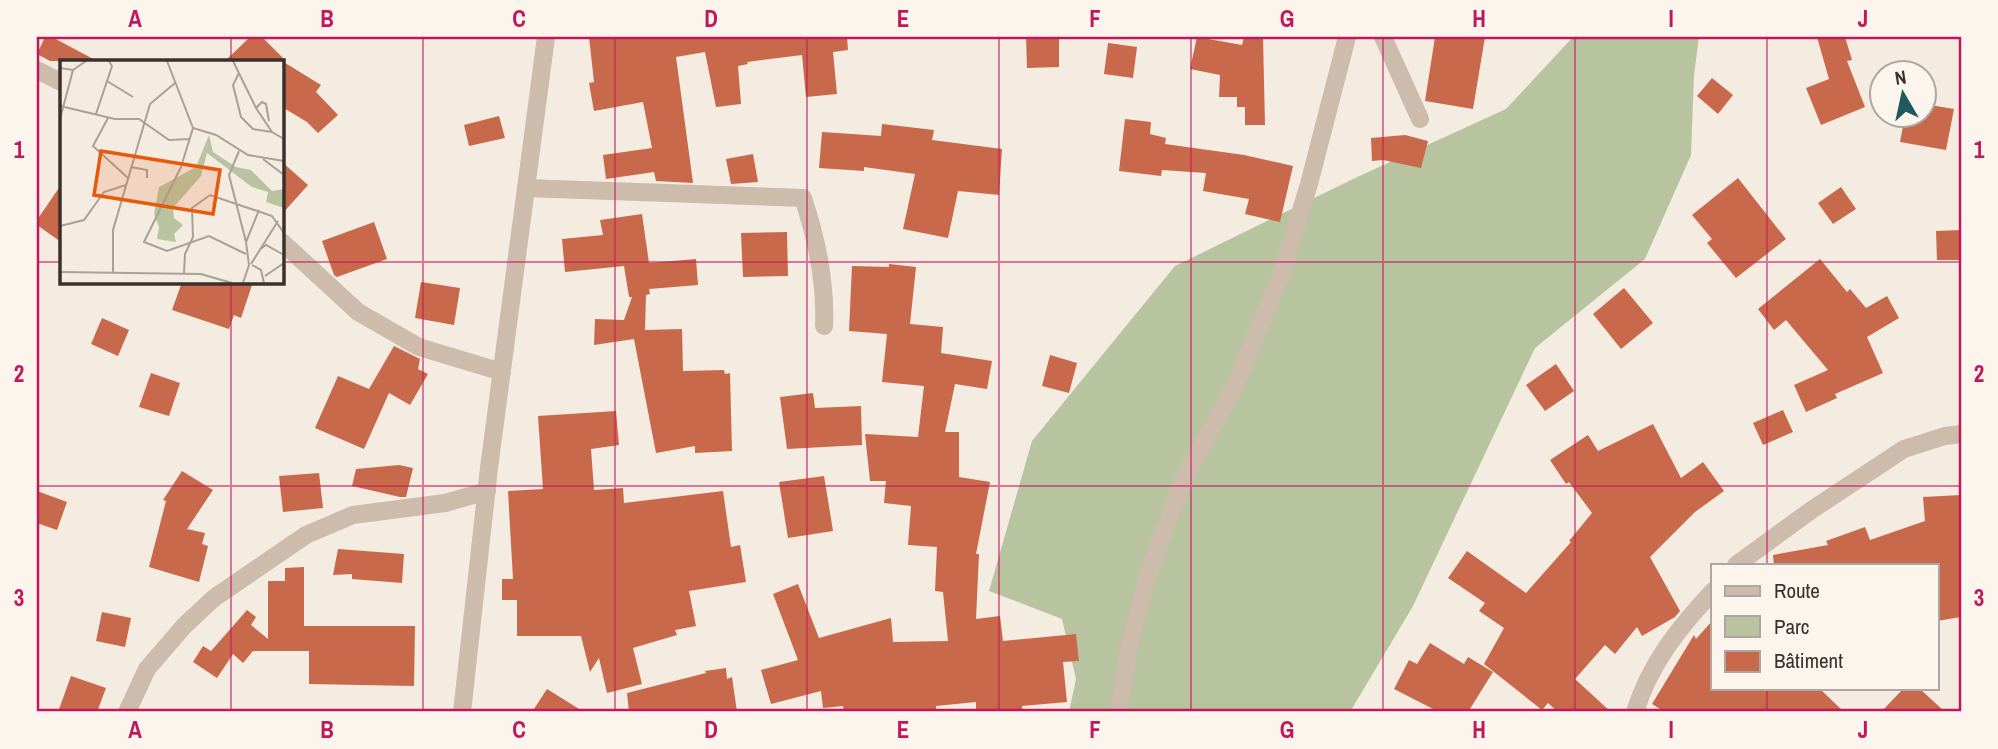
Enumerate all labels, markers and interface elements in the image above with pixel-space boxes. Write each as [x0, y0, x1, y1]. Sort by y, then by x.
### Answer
text: A [128, 3, 142, 34]
text: B [320, 3, 334, 34]
text: C [512, 3, 526, 34]
text: D [704, 3, 718, 34]
text: E [897, 3, 909, 34]
text: F [1089, 3, 1101, 34]
text: G [1280, 3, 1294, 34]
text: H [1472, 3, 1486, 34]
text: I [1668, 3, 1674, 34]
text: J [1858, 3, 1868, 34]
inset map [60, 60, 284, 284]
north arrow [1868, 60, 1938, 130]
text: N [1893, 63, 1908, 91]
text: 1 [14, 134, 25, 165]
text: 1 [1974, 134, 1985, 165]
text: 2 [14, 358, 24, 389]
text: 2 [1974, 358, 1984, 389]
legend [1711, 564, 1938, 690]
text: Route [1774, 576, 1820, 605]
text: 3 [14, 582, 24, 613]
text: 3 [1974, 582, 1984, 613]
text: Parc [1774, 612, 1809, 641]
text: Bâtiment [1774, 646, 1843, 675]
text: A [128, 714, 142, 745]
text: B [320, 714, 334, 745]
text: C [512, 714, 526, 745]
text: D [704, 714, 718, 745]
text: E [897, 714, 909, 745]
text: F [1089, 714, 1101, 745]
text: G [1280, 714, 1294, 745]
text: H [1472, 714, 1486, 745]
text: I [1668, 714, 1674, 745]
text: J [1858, 714, 1868, 745]

